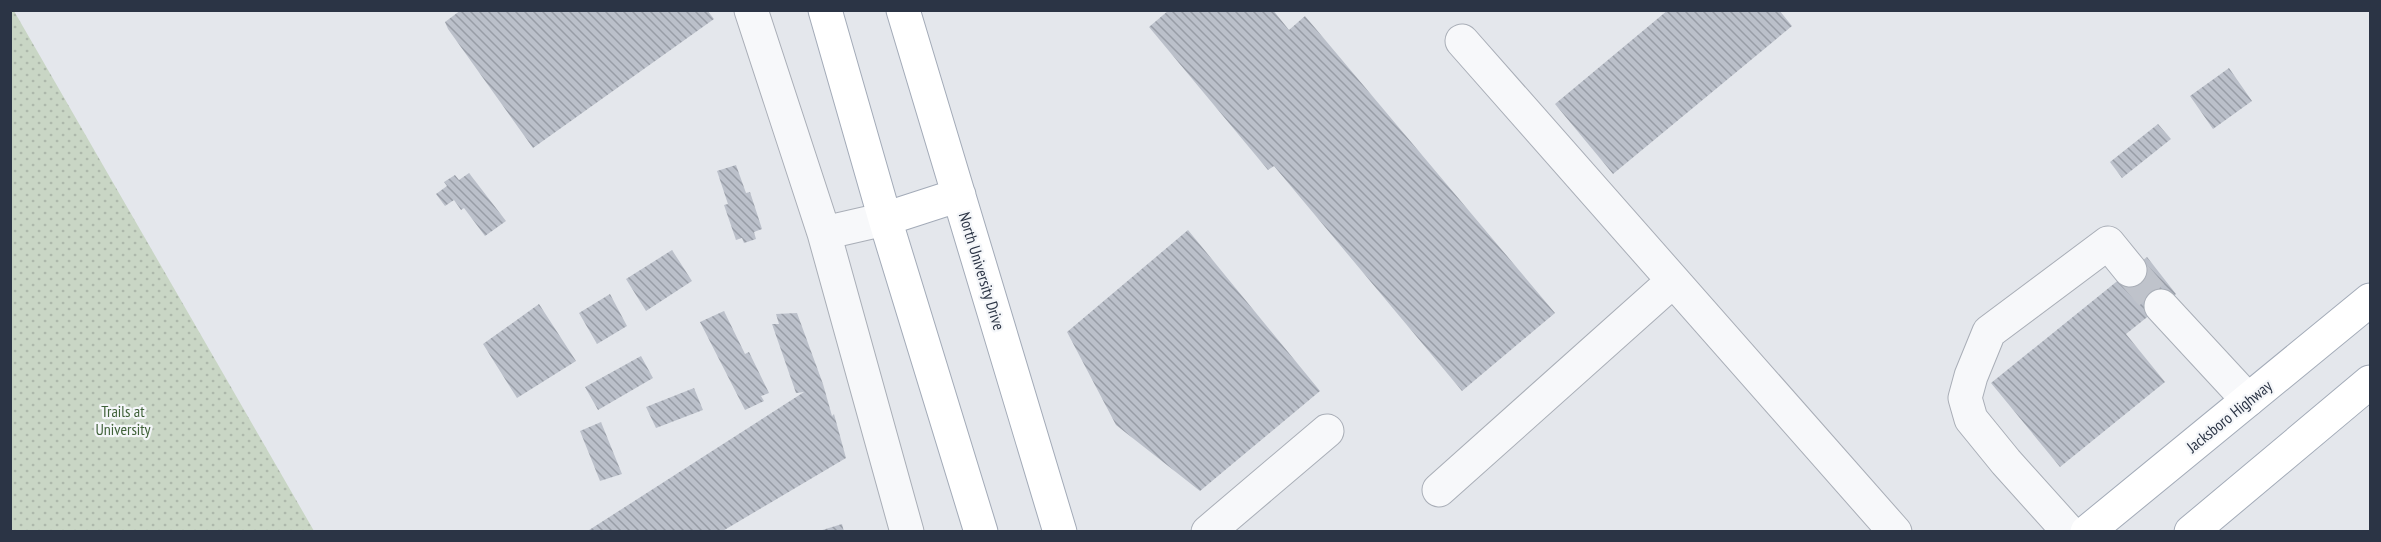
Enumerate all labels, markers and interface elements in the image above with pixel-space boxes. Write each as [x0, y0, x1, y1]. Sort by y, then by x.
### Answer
street label: North University Drive [955, 210, 1009, 332]
street label: Jacksboro Highway [2182, 376, 2276, 457]
park label: Trails at University [95, 401, 151, 439]

